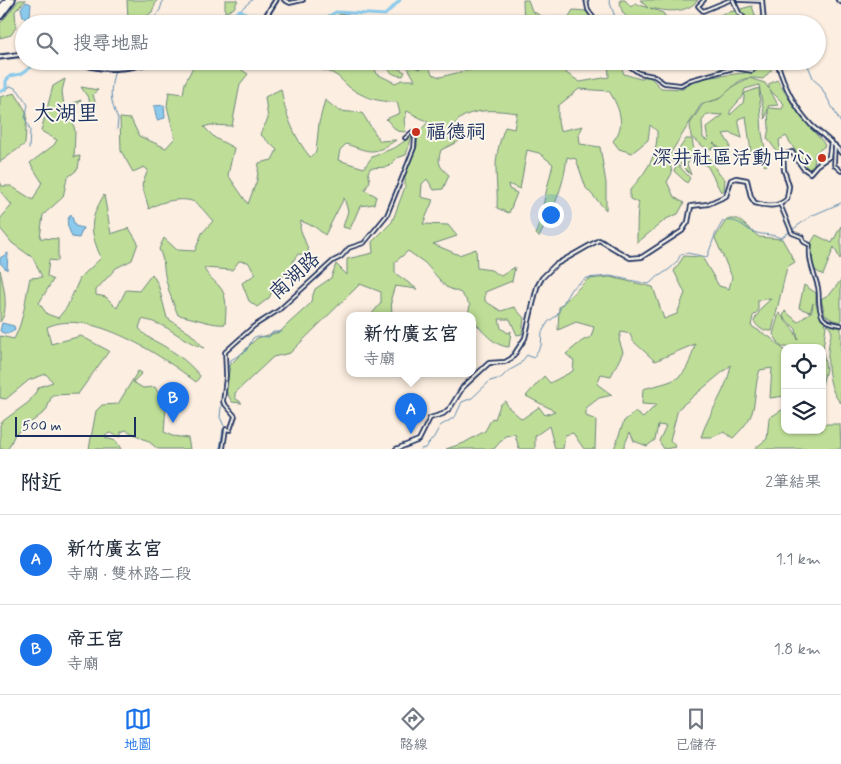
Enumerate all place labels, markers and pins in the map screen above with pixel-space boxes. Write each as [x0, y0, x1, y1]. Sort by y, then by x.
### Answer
place label: 福德祠 [426, 119, 486, 146]
marker: 福德祠 [410, 126, 422, 138]
place label: 深井社區活動中心 [652, 145, 812, 172]
marker: 深井社區活動中心 [816, 152, 828, 164]
pin: B [157, 382, 189, 423]
pin: A [395, 393, 427, 434]

